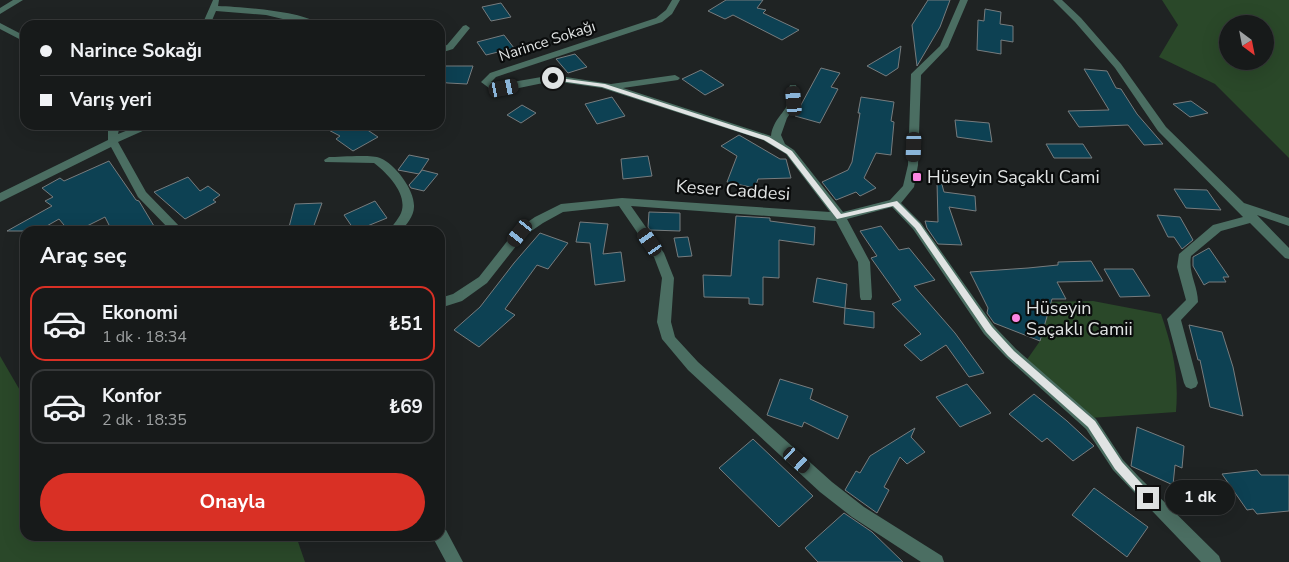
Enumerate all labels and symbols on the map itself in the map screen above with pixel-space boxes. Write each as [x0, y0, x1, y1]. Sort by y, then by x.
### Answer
north arrow [1219, 15, 1274, 70]
street label: Narince Sokağı [496, 16, 598, 66]
route start [542, 67, 564, 89]
car [487, 78, 520, 98]
car [785, 85, 802, 117]
car [905, 132, 922, 162]
place label: Hüseyin Saçaklı Cami [927, 165, 1100, 189]
marker: Hüseyin Saçaklı Cami [911, 171, 923, 183]
street label: Keser Caddesi [675, 174, 791, 206]
car [504, 217, 535, 249]
car [635, 225, 664, 259]
place label: Hüseyin Saçaklı Camii [1026, 296, 1133, 341]
marker: Hüseyin Saçaklı Camii [1010, 312, 1022, 324]
car [780, 444, 813, 476]
callout: 1 dk [1166, 480, 1236, 516]
route end [1137, 487, 1159, 509]

